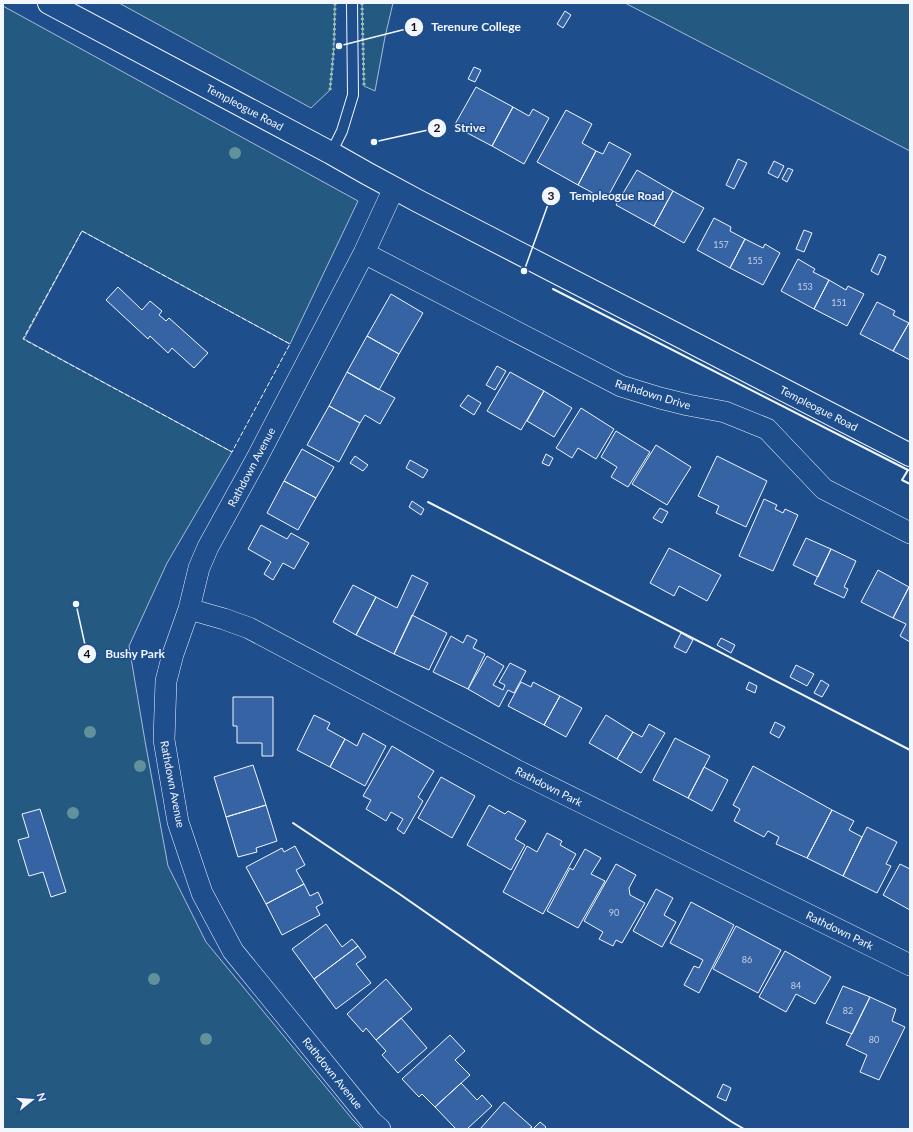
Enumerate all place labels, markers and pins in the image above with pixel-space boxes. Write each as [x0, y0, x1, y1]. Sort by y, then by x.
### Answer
callout: Terenure College [404, 15, 529, 39]
callout: Strive [427, 116, 494, 140]
callout: Templeogue Road [541, 184, 672, 208]
callout: Bushy Park [77, 642, 173, 666]

